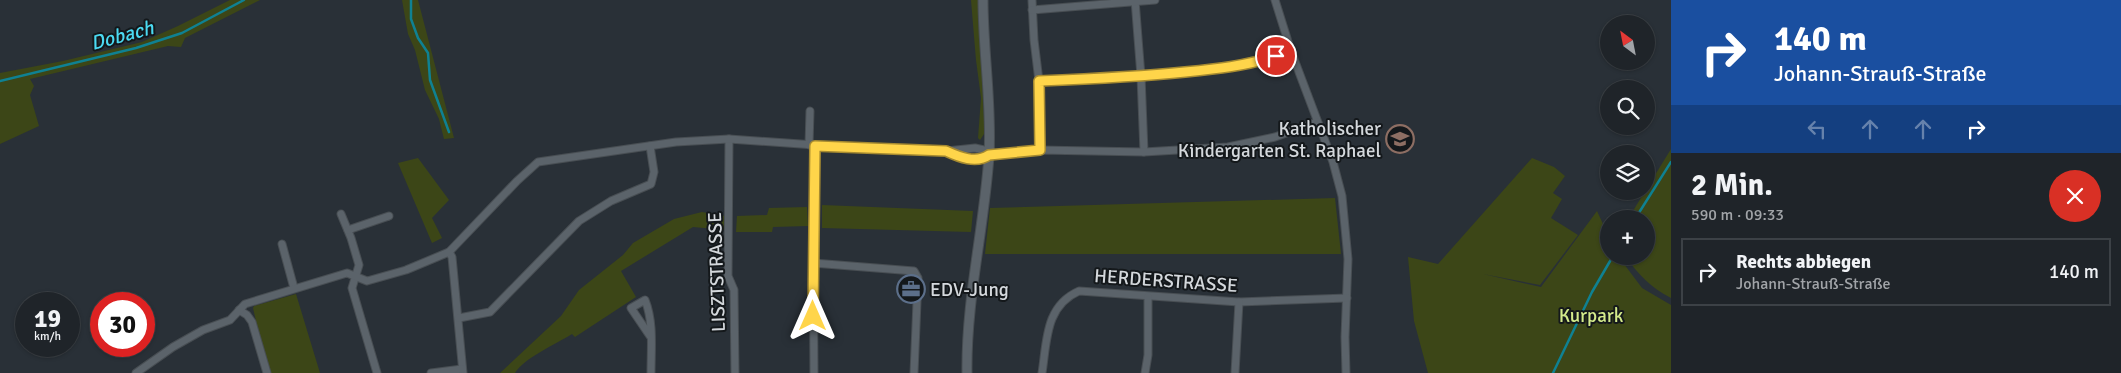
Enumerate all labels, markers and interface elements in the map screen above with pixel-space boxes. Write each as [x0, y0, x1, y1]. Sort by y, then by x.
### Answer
water label: Dobach [88, 15, 157, 56]
north arrow [1600, 15, 1655, 70]
map controls [1600, 15, 1655, 265]
text: 140 m [1774, 17, 1867, 60]
icon: right [1691, 20, 1756, 85]
pin [1255, 35, 1297, 77]
icon: arrive [1262, 42, 1290, 70]
text: Johann-Strauß-Straße [1774, 60, 1987, 87]
button: search [1600, 80, 1655, 135]
icon: left [1803, 115, 1831, 143]
icon: ahead [1856, 115, 1884, 143]
icon: ahead [1909, 115, 1937, 143]
icon: right [1962, 115, 1990, 143]
place label: Katholischer Kindergarten St. Raphael [1178, 117, 1381, 163]
school or university icon: Katholischer Kindergarten St. Raphael [1385, 124, 1415, 154]
button: layers [1600, 145, 1655, 200]
text: 2 Min. [1691, 167, 1773, 204]
button: close [2049, 170, 2101, 222]
text: 590 m · 09:33 [1691, 205, 1784, 225]
button: + [1600, 210, 1655, 265]
street label: LISZTSTRASSE [703, 212, 731, 332]
text: Rechts abbiegen [1736, 250, 1871, 274]
icon: right [1693, 258, 1721, 286]
text: 140 m [2049, 260, 2099, 284]
street label: HERDERSTRASSE [1093, 264, 1238, 298]
office icon: EDV-Jung [896, 274, 926, 304]
text: Johann-Strauß-Straße [1736, 274, 1891, 294]
place label: EDV-Jung [930, 278, 1009, 302]
position arrow [786, 289, 838, 341]
speed limit sign: 30 [90, 292, 155, 357]
text: 19 [34, 303, 61, 334]
park label: Kurpark [1559, 304, 1624, 328]
text: km/h [34, 329, 61, 344]

